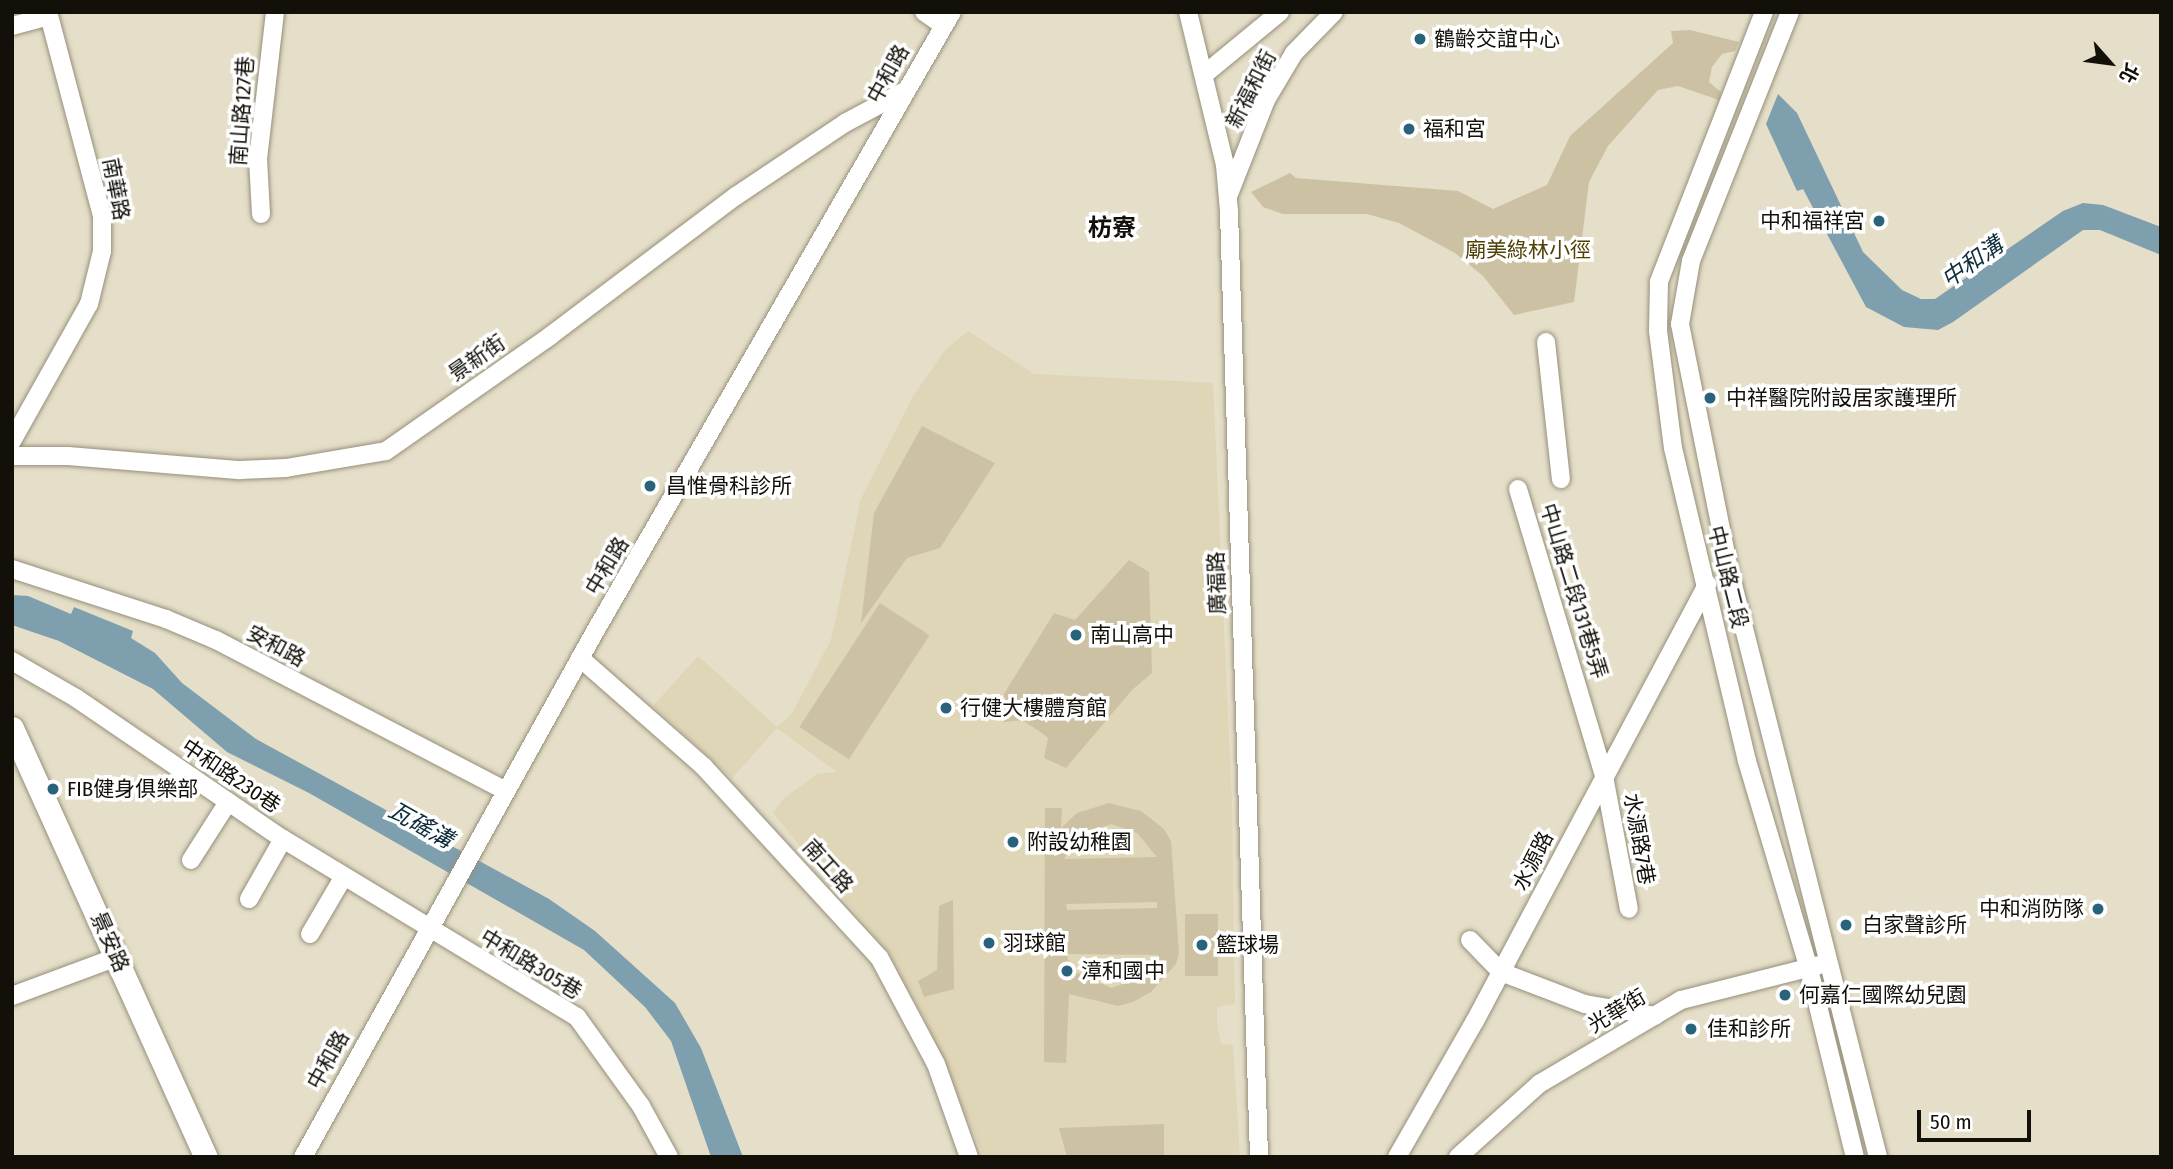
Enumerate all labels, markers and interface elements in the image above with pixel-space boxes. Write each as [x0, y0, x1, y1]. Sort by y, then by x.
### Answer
place label: 鶴齡交誼中心 [1434, 26, 1560, 52]
north arrow [2075, 28, 2145, 98]
marker: 鶴齡交誼中心 [1412, 31, 1428, 47]
street label: 中和路 [862, 40, 914, 108]
street label: 新福和街 [1221, 46, 1281, 132]
street label: 南山路127巷 [226, 55, 258, 167]
text: 北 [2114, 59, 2144, 87]
place label: 福和宮 [1423, 116, 1486, 142]
marker: 福和宮 [1401, 121, 1417, 137]
street label: 南華路 [98, 156, 134, 222]
place label: 中和福祥宮 [1760, 208, 1865, 234]
marker: 中和福祥宮 [1871, 213, 1887, 229]
district label: 枋寮 [1088, 215, 1136, 243]
water label: 中和溝 [1936, 231, 2008, 293]
park label: 廟美綠林小徑 [1465, 237, 1591, 263]
street label: 景新街 [444, 330, 510, 386]
place label: 中祥醫院附設居家護理所 [1726, 385, 1957, 411]
marker: 中祥醫院附設居家護理所 [1700, 388, 1720, 408]
place label: 昌惟骨科診所 [666, 473, 792, 499]
marker: 昌惟骨科診所 [640, 476, 660, 496]
street label: 中山路二段131巷5弄 [1535, 500, 1613, 682]
street label: 中山路二段 [1703, 523, 1753, 631]
street label: 中和路 [580, 533, 634, 599]
street label: 廣福路 [1203, 551, 1231, 615]
street label: 安和路 [242, 620, 310, 672]
place label: 南山高中 [1090, 622, 1174, 648]
marker: 南山高中 [1068, 627, 1084, 643]
place label: 行健大樓體育館 [960, 695, 1107, 721]
marker: 行健大樓體育館 [938, 700, 954, 716]
street label: 中和路230巷 [177, 734, 285, 818]
place label: FIB健身俱樂部 [67, 776, 198, 802]
marker: FIB健身俱樂部 [45, 781, 61, 797]
street label: 水源路7巷 [1619, 791, 1659, 887]
water label: 瓦磘溝 [384, 796, 458, 854]
street label: 水源路 [1507, 827, 1559, 895]
place label: 附設幼稚園 [1027, 829, 1132, 855]
street label: 南工路 [798, 834, 858, 898]
marker: 附設幼稚園 [1005, 834, 1021, 850]
place label: 中和消防隊 [1979, 896, 2084, 922]
marker: 中和消防隊 [2090, 901, 2106, 917]
street label: 景安路 [86, 908, 134, 976]
place label: 白家聲診所 [1862, 912, 1967, 938]
marker: 白家聲診所 [1836, 915, 1856, 935]
street label: 中和路305巷 [476, 924, 586, 1004]
place label: 羽球館 [1003, 930, 1066, 956]
place label: 籃球場 [1216, 932, 1279, 958]
marker: 羽球館 [981, 935, 997, 951]
marker: 籃球場 [1194, 937, 1210, 953]
place label: 漳和國中 [1081, 958, 1165, 984]
marker: 漳和國中 [1059, 963, 1075, 979]
place label: 何嘉仁國際幼兒園 [1799, 982, 1967, 1008]
street label: 光華街 [1584, 984, 1650, 1038]
marker: 何嘉仁國際幼兒園 [1777, 987, 1793, 1003]
place label: 佳和診所 [1707, 1016, 1791, 1042]
marker: 佳和診所 [1681, 1019, 1701, 1039]
street label: 中和路 [302, 1026, 354, 1094]
scale bar [1921, 1096, 2035, 1140]
text: 50 m [1930, 1109, 1972, 1135]

